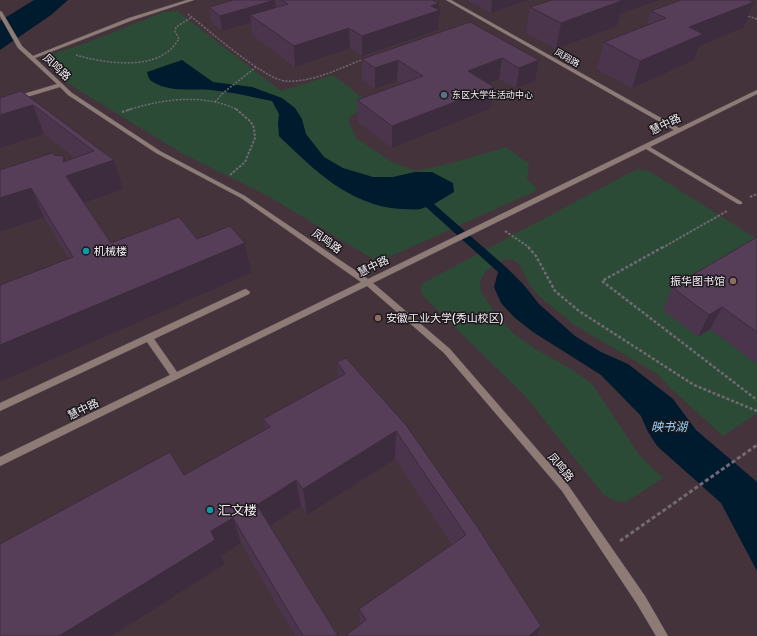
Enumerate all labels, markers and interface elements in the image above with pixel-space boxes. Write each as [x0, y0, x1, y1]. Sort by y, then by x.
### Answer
street label: 凤翔路 [552, 47, 581, 70]
street label: 凤鸣路 [40, 51, 73, 83]
marker: 东区大学生活动中心 [439, 90, 449, 100]
place label: 东区大学生活动中心 [452, 90, 533, 101]
street label: 慧中路 [648, 111, 683, 138]
street label: 凤鸣路 [309, 227, 344, 256]
place label: 机械楼 [94, 245, 127, 258]
marker: 机械楼 [81, 246, 91, 256]
street label: 慧中路 [356, 253, 391, 280]
place label: 振华图书馆 [670, 275, 725, 288]
marker: 振华图书馆 [728, 276, 738, 286]
place label: 安徽工业大学(秀山校区) [386, 312, 503, 325]
marker: 安徽工业大学(秀山校区) [373, 313, 383, 323]
street label: 慧中路 [66, 396, 101, 423]
water label: 映书湖 [651, 420, 689, 435]
street label: 凤鸣路 [545, 451, 576, 484]
place label: 汇文楼 [218, 503, 257, 519]
marker: 汇文楼 [205, 505, 215, 515]

